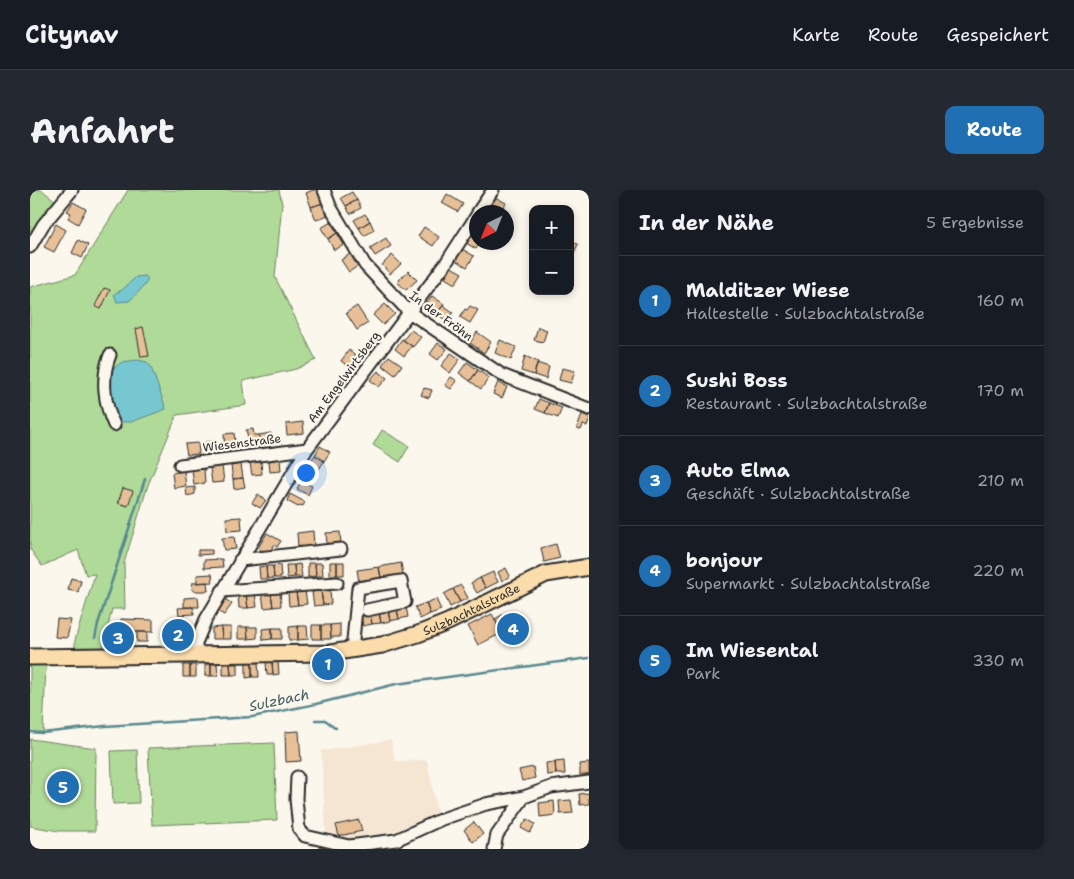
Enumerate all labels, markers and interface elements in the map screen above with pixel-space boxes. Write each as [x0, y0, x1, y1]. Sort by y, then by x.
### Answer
text: Citynav [25, 19, 119, 51]
text: Karte [792, 23, 840, 47]
text: Route [868, 23, 919, 47]
text: Gespeichert [947, 23, 1049, 47]
button: Route [945, 106, 1044, 154]
text: Anfahrt [30, 107, 174, 154]
north arrow [469, 205, 514, 250]
map controls [529, 205, 574, 295]
button: + [529, 205, 574, 250]
text: In der Nähe [639, 209, 774, 237]
text: 5 Ergebnisse [926, 212, 1024, 233]
button: − [529, 250, 574, 295]
text: Malditzer Wiese [686, 278, 850, 303]
street label: In der Fröhn [406, 288, 476, 344]
text: 1 [651, 290, 659, 311]
text: 160 m [977, 290, 1024, 311]
text: Haltestelle · Sulzbachtalstraße [686, 303, 925, 324]
street label: Am Engelwirtsberg [304, 328, 384, 426]
text: Sushi Boss [686, 368, 788, 393]
text: 2 [649, 380, 661, 401]
text: 170 m [977, 380, 1024, 401]
text: Restaurant · Sulzbachtalstraße [686, 393, 928, 414]
street label: Wiesenstraße [202, 430, 282, 456]
text: Auto Elma [686, 458, 790, 483]
your location [293, 460, 319, 486]
text: 3 [649, 470, 661, 491]
text: 210 m [977, 470, 1024, 491]
text: Geschäft · Sulzbachtalstraße [686, 483, 911, 504]
text: bonjour [686, 548, 763, 573]
text: 4 [649, 560, 661, 581]
text: 220 m [972, 560, 1024, 581]
text: Supermarkt · Sulzbachtalstraße [686, 573, 931, 594]
street label: Sulzbachtalstraße [421, 580, 523, 639]
pin: 4 [497, 610, 529, 648]
pin: 2 [162, 616, 194, 654]
pin: 3 [102, 619, 134, 657]
text: Im Wiesental [686, 638, 818, 663]
pin: 1 [312, 645, 344, 683]
text: 5 [650, 650, 660, 671]
text: 330 m [972, 650, 1024, 671]
text: Park [686, 663, 720, 684]
water label: Sulzbach [247, 685, 311, 715]
pin: 5 [47, 768, 79, 806]

